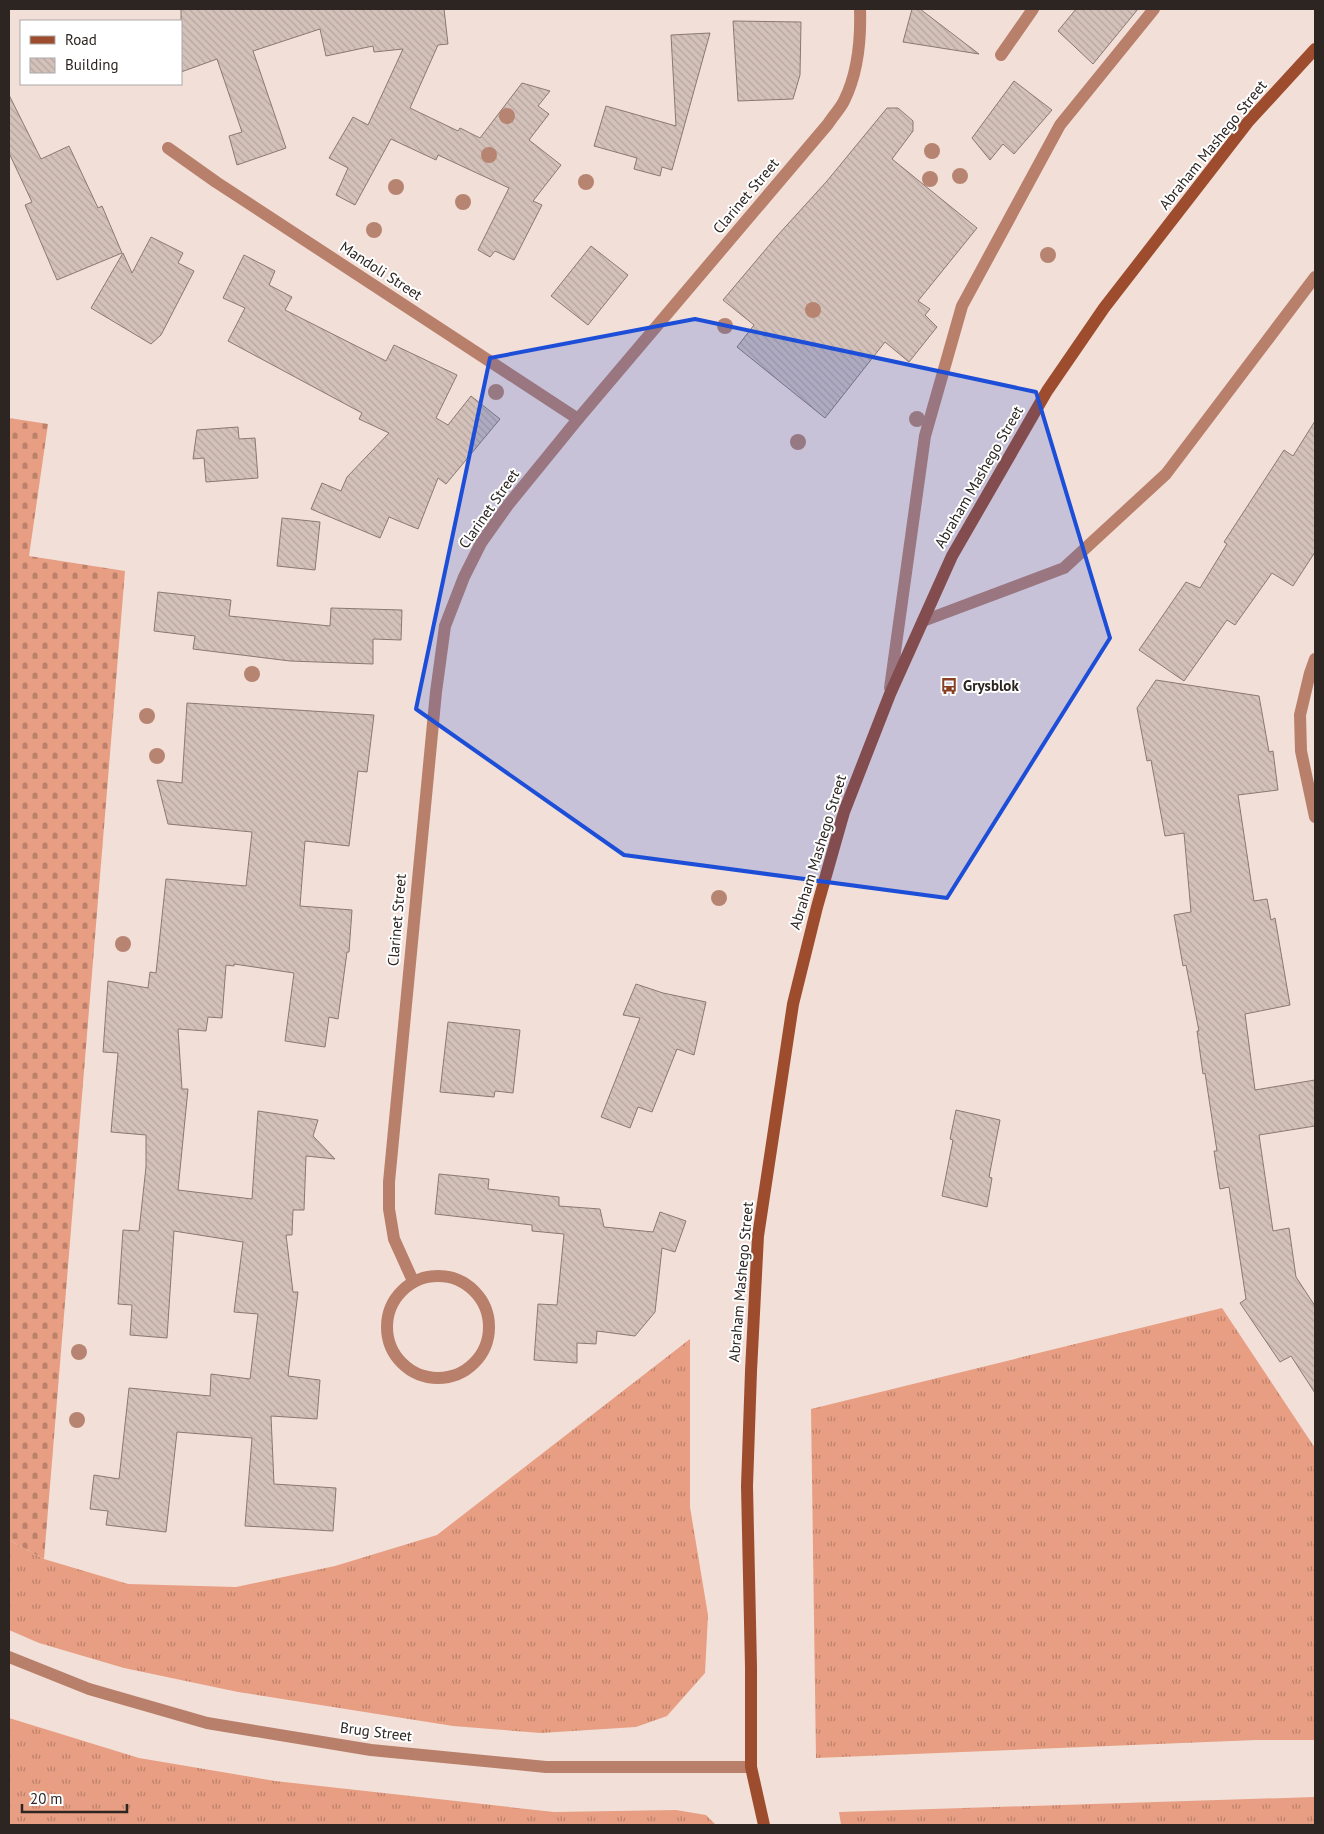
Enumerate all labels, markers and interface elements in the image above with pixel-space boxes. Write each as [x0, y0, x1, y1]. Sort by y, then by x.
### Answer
legend [20, 20, 182, 85]
text: Road [65, 30, 97, 49]
text: Building [65, 55, 119, 74]
street label: Abraham Mashego Street [1155, 76, 1271, 213]
street label: Clarinet Street [709, 154, 783, 237]
street label: Mandoli Street [337, 237, 426, 304]
street label: Abraham Mashego Street [930, 402, 1027, 551]
street label: Clarinet Street [454, 465, 523, 552]
bus stop icon: Grysblok [939, 676, 959, 696]
place label: Grysblok [963, 676, 1019, 695]
street label: Abraham Mashego Street [785, 772, 850, 932]
street label: Clarinet Street [383, 873, 410, 967]
street label: Abraham Mashego Street [724, 1201, 757, 1363]
street label: Brug Street [339, 1718, 413, 1745]
scale bar [22, 1782, 128, 1814]
text: 20 m [30, 1789, 63, 1808]

